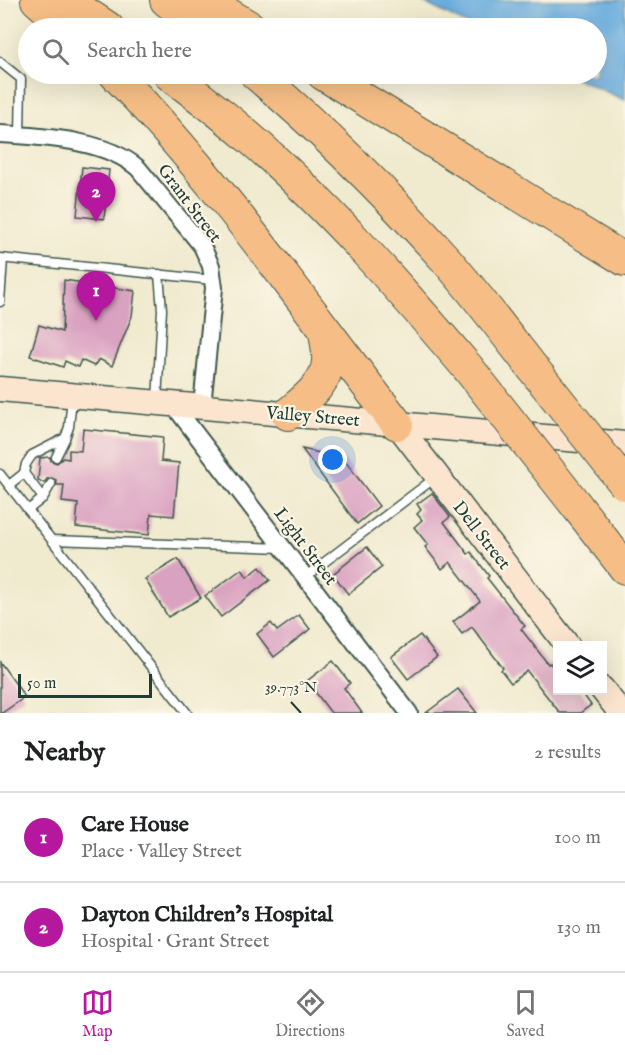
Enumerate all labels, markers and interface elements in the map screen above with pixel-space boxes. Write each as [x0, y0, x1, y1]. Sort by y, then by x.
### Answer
search box [18, 18, 607, 84]
icon: search [39, 35, 72, 68]
text: Search here [87, 37, 192, 65]
street label: Grant Street [152, 160, 226, 248]
pin: 2 [76, 172, 116, 222]
pin: 1 [76, 272, 116, 321]
street label: Valley Street [264, 402, 361, 433]
your location [318, 445, 347, 474]
street label: Dell Street [447, 497, 515, 575]
street label: Light Street [268, 503, 342, 590]
map controls [553, 641, 607, 695]
button: layers [553, 641, 607, 695]
scale bar [18, 671, 152, 698]
text: 50 m [27, 674, 56, 694]
text: 39.773°N [265, 678, 317, 697]
text: Nearby [24, 736, 105, 769]
text: 2 results [534, 740, 601, 765]
text: Care House [81, 811, 189, 839]
text: 1 [40, 825, 47, 850]
text: 100 m [554, 825, 601, 850]
text: Place · Valley Street [81, 839, 242, 864]
text: Dayton Children’s Hospital [81, 901, 333, 929]
text: 2 [39, 915, 48, 940]
text: 130 m [556, 915, 601, 940]
text: Hospital · Grant Street [81, 929, 269, 954]
tab: Map [81, 986, 114, 1042]
tab: Directions [275, 986, 345, 1042]
tab: Saved [506, 986, 544, 1042]

